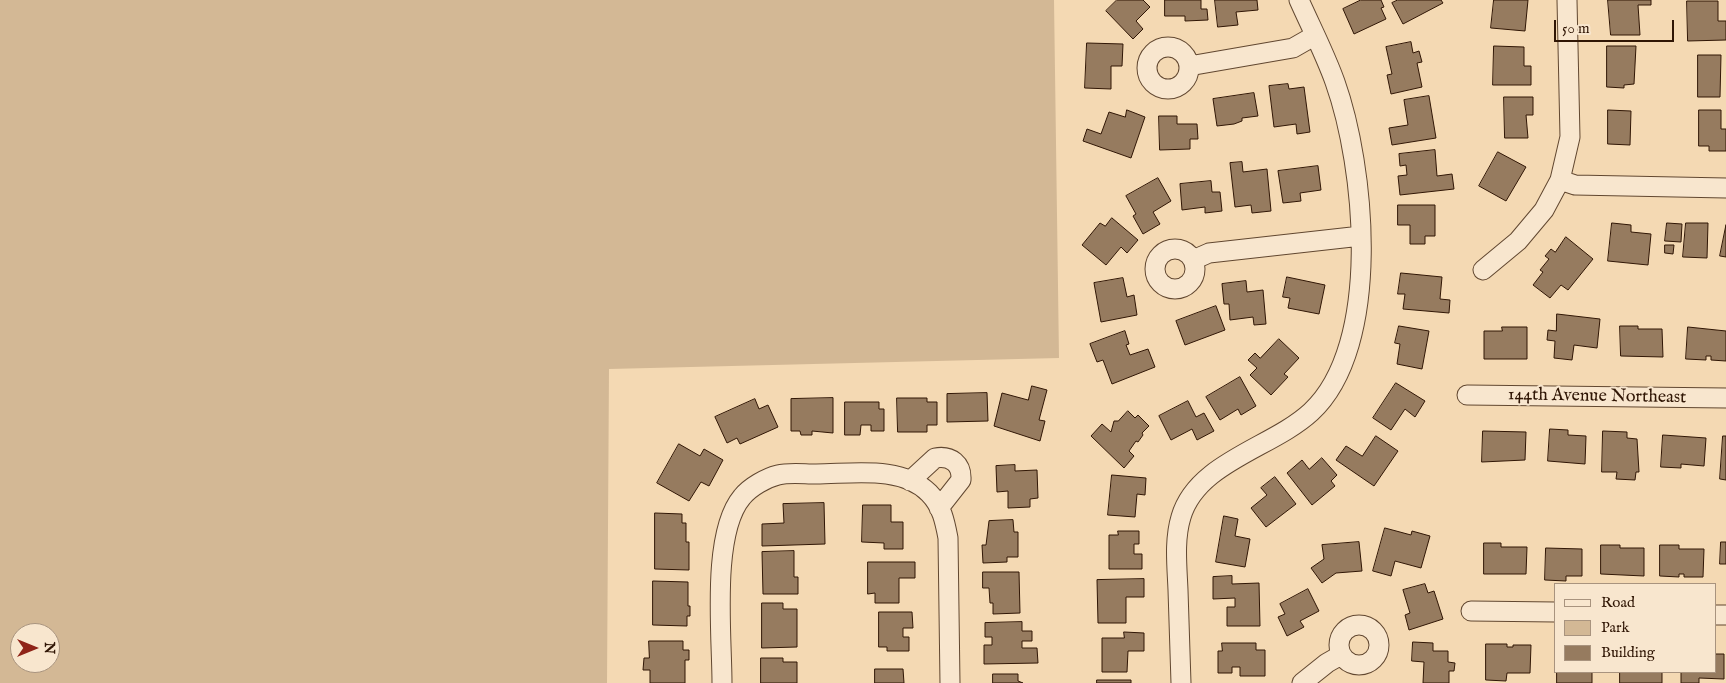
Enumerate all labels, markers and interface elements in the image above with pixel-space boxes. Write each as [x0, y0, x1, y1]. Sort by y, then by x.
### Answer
scale bar [1556, 10, 1676, 42]
text: 50 m [1562, 19, 1590, 38]
street label: 144th Avenue Northeast [1508, 385, 1686, 409]
legend [1554, 583, 1716, 673]
text: Road [1601, 593, 1635, 612]
text: Park [1601, 618, 1630, 637]
north arrow [10, 623, 60, 673]
text: N [40, 642, 58, 654]
text: Building [1601, 643, 1655, 662]

